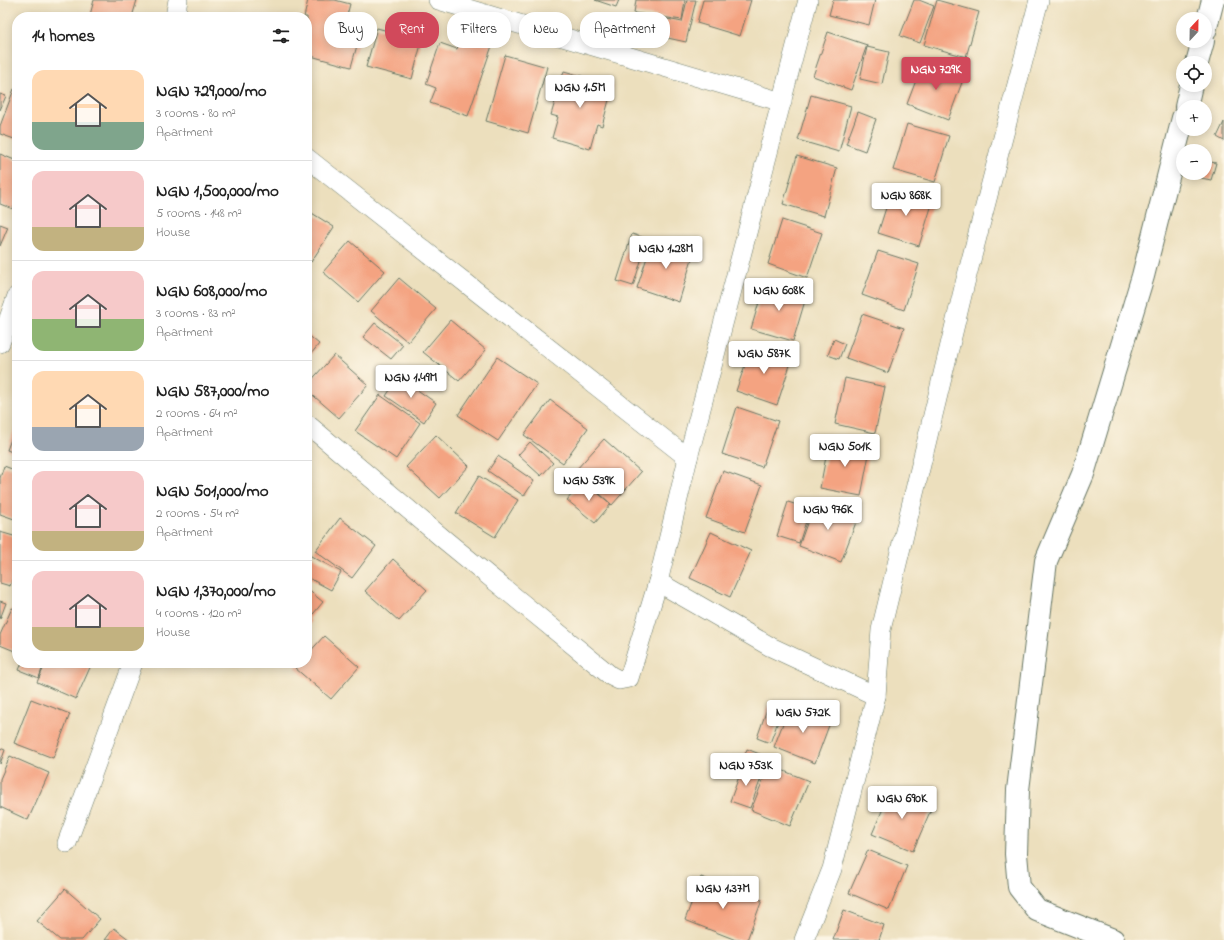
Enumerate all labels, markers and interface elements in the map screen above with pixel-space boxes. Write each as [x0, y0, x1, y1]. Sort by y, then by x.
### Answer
chip: Buy [324, 12, 377, 48]
chip: Rent [385, 12, 439, 48]
chip: Filters [447, 12, 511, 48]
chip: New [519, 12, 572, 48]
chip: Apartment [580, 12, 670, 48]
north arrow [1176, 12, 1212, 48]
map controls [1176, 12, 1212, 180]
text: 14 homes [32, 24, 95, 49]
icon: filters [270, 25, 292, 47]
button: locate [1176, 56, 1212, 92]
pin: NGN 729K [895, 57, 977, 91]
text: NGN 729K [911, 60, 962, 79]
pin: NGN 1.5M [539, 75, 621, 109]
text: NGN 1.5M [554, 78, 606, 97]
text: NGN 729,000/mo [156, 79, 267, 104]
icon: home [64, 86, 112, 134]
button: + [1176, 100, 1212, 136]
text: 3 rooms · 80 m² [156, 104, 236, 123]
text: Apartment [156, 123, 213, 142]
button: − [1176, 144, 1212, 180]
text: NGN 1,500,000/mo [156, 179, 279, 204]
pin: NGN 868K [865, 183, 947, 217]
text: NGN 868K [881, 186, 931, 205]
icon: home [64, 187, 112, 235]
text: 5 rooms · 148 m² [156, 204, 242, 223]
text: House [156, 223, 190, 242]
pin: NGN 1.28M [620, 236, 712, 270]
text: NGN 1.28M [639, 239, 693, 258]
pin: NGN 608K [738, 278, 820, 312]
text: NGN 608,000/mo [156, 279, 267, 304]
text: NGN 608K [753, 281, 805, 300]
icon: home [64, 287, 112, 335]
text: 3 rooms · 83 m² [156, 304, 236, 323]
text: Apartment [156, 323, 213, 342]
pin: NGN 587K [723, 341, 805, 375]
text: NGN 587K [738, 344, 790, 363]
pin: NGN 1.49M [365, 365, 457, 399]
text: NGN 1.49M [385, 368, 437, 387]
text: NGN 587,000/mo [156, 379, 269, 404]
icon: home [64, 387, 112, 435]
text: 2 rooms · 64 m² [156, 404, 238, 423]
text: Apartment [156, 423, 213, 442]
pin: NGN 501K [804, 434, 886, 468]
text: NGN 501K [819, 437, 871, 456]
pin: NGN 539K [548, 468, 630, 502]
text: NGN 539K [563, 471, 615, 490]
text: NGN 501,000/mo [156, 479, 269, 504]
icon: home [64, 487, 112, 535]
pin: NGN 976K [787, 497, 869, 531]
text: NGN 976K [803, 500, 853, 519]
text: 2 rooms · 54 m² [156, 504, 239, 523]
text: Apartment [156, 523, 213, 542]
text: NGN 1,370,000/mo [156, 579, 276, 604]
icon: home [64, 587, 112, 635]
text: 4 rooms · 120 m² [156, 604, 242, 623]
text: House [156, 623, 190, 642]
pin: NGN 572K [762, 700, 844, 734]
text: NGN 572K [776, 703, 830, 722]
pin: NGN 753K [705, 753, 787, 787]
text: NGN 753K [719, 756, 773, 775]
pin: NGN 690K [861, 786, 943, 820]
text: NGN 690K [877, 789, 927, 808]
pin: NGN 1.37M [677, 876, 769, 910]
text: NGN 1.37M [696, 879, 750, 898]

